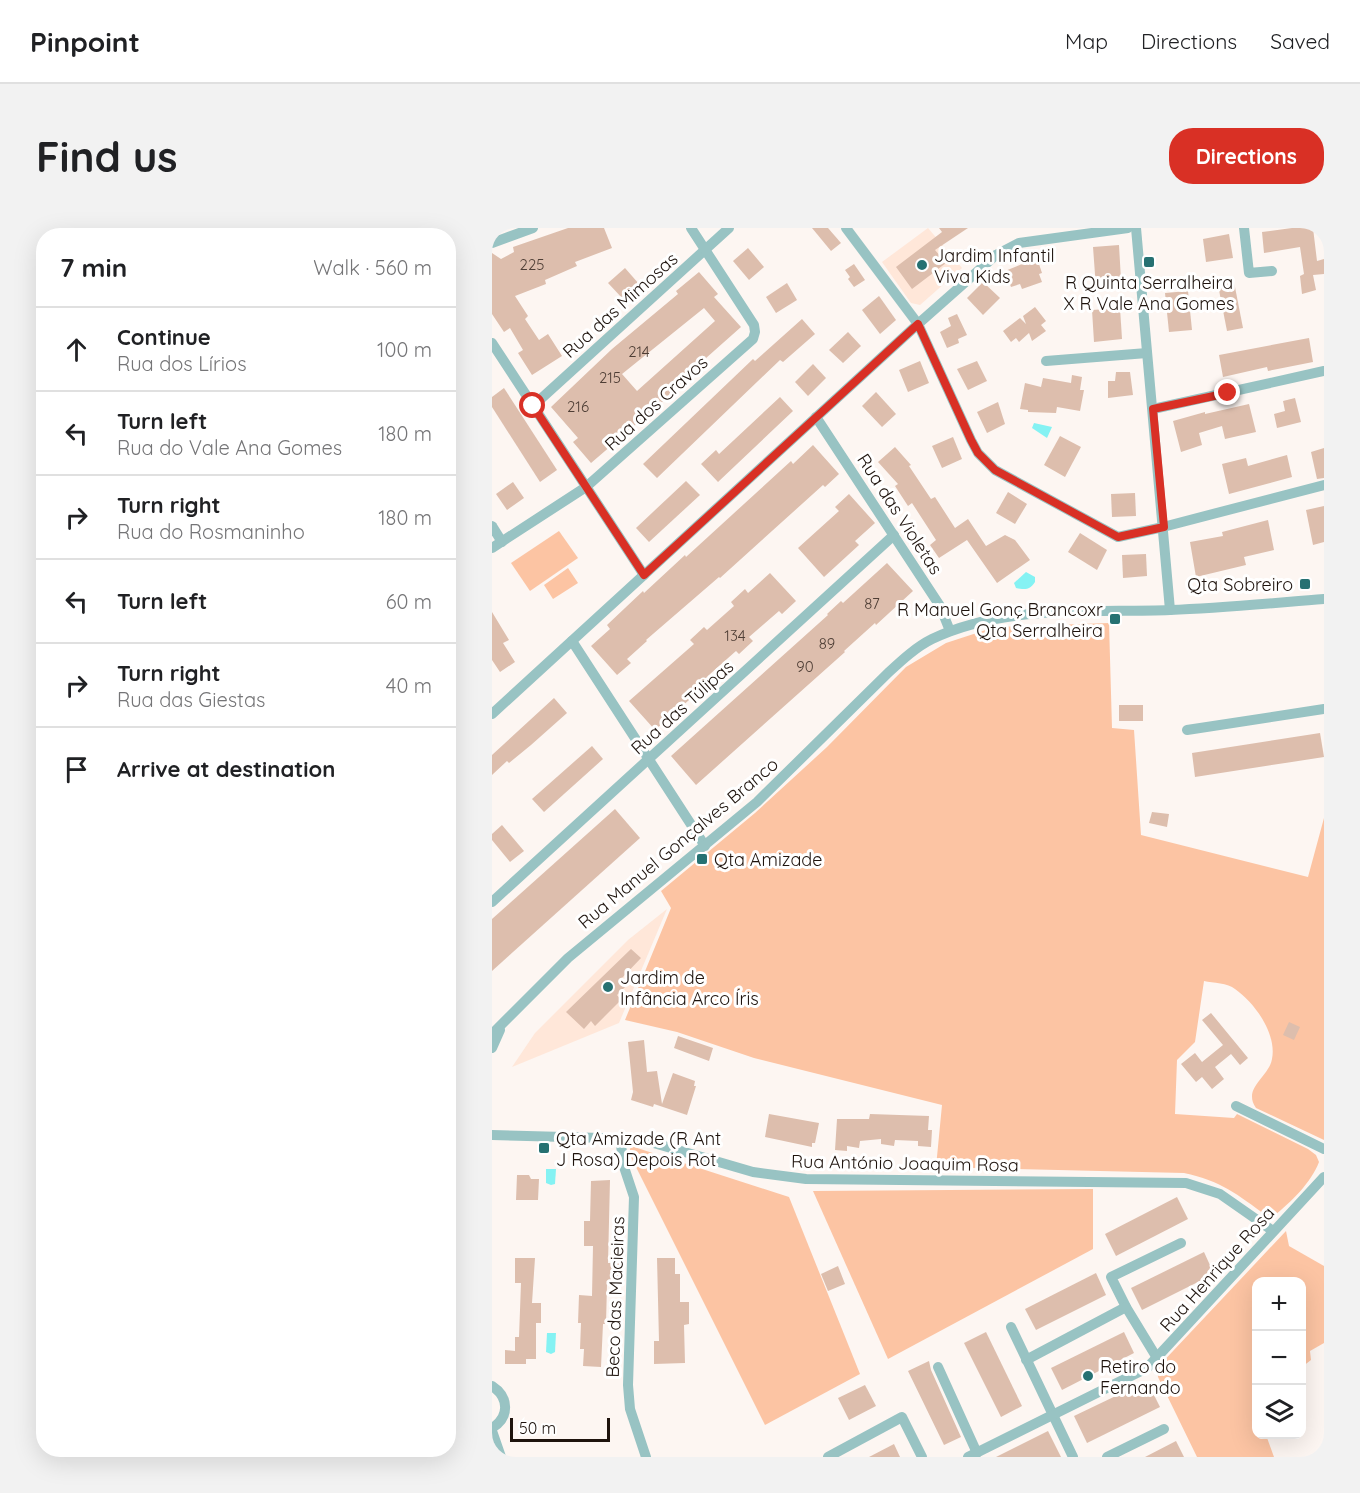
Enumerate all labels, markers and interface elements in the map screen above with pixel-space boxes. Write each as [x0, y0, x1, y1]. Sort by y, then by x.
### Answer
text: Pinpoint [30, 24, 140, 59]
text: Map [1065, 28, 1108, 54]
text: Directions [1141, 28, 1237, 54]
text: Saved [1270, 28, 1330, 54]
button: Directions [1169, 128, 1324, 184]
text: Find us [36, 130, 178, 183]
place label: Jardim Infantil Viva Kids [934, 244, 1055, 288]
street label: Rua das Mimosas [558, 247, 682, 363]
text: 7 min [60, 251, 127, 284]
text: Walk · 560 m [313, 255, 432, 280]
house number: 225 [520, 255, 544, 274]
marker: R Quinta Serralheira X R Vale Ana Gomes [1142, 255, 1156, 269]
marker: Jardim Infantil Viva Kids [915, 258, 929, 272]
place label: R Quinta Serralheira X R Vale Ana Gomes [1064, 271, 1234, 315]
text: Continue [117, 323, 211, 351]
icon: ahead [60, 333, 93, 366]
text: 100 m [377, 337, 432, 362]
house number: 214 [628, 342, 650, 361]
text: Rua dos Lírios [117, 351, 247, 376]
street label: Rua dos Cravos [600, 351, 712, 455]
house number: 215 [599, 368, 621, 387]
route end [1214, 379, 1240, 405]
route start [519, 392, 545, 418]
house number: 216 [567, 397, 589, 416]
text: Turn left [117, 407, 207, 435]
icon: left [60, 417, 93, 450]
text: 180 m [378, 421, 432, 446]
text: Rua do Vale Ana Gomes [117, 435, 342, 460]
street label: Rua das Violetas [852, 449, 948, 579]
text: Turn right [117, 491, 221, 519]
icon: right [60, 501, 93, 534]
text: 180 m [378, 505, 432, 530]
text: Rua do Rosmaninho [117, 519, 305, 544]
place label: Qta Sobreiro [1187, 573, 1293, 596]
marker: Qta Sobreiro [1298, 577, 1312, 591]
icon: left [60, 585, 93, 618]
text: Turn left [117, 587, 207, 615]
text: 60 m [386, 589, 432, 614]
house number: 87 [864, 594, 880, 613]
place label: R Manuel Gonç Brancoxr Qta Serralheira [897, 598, 1103, 642]
marker: R Manuel Gonç Brancoxr Qta Serralheira [1108, 612, 1122, 626]
house number: 134 [724, 626, 746, 645]
house number: 89 [819, 634, 835, 653]
street label: Rua das Túlipas [626, 655, 738, 759]
house number: 90 [796, 657, 814, 676]
text: Turn right [117, 659, 221, 687]
icon: right [60, 669, 93, 702]
text: 40 m [386, 673, 432, 698]
text: Rua das Giestas [117, 687, 265, 712]
street label: Rua Manuel Gonçalves Branco [573, 752, 783, 934]
icon: arrive [60, 753, 93, 786]
text: Arrive at destination [117, 755, 335, 783]
place label: Qta Amizade [714, 848, 822, 871]
marker: Qta Amizade [695, 852, 709, 866]
place label: Jardim de Infância Arco Íris [620, 966, 759, 1010]
marker: Jardim de Infância Arco Íris [601, 980, 615, 994]
place label: Qta Amizade (R Ant J Rosa) Depois Rot [556, 1127, 721, 1171]
marker: Qta Amizade (R Ant J Rosa) Depois Rot [537, 1141, 551, 1155]
street label: Rua António Joaquim Rosa [791, 1150, 1019, 1176]
street label: Rua Henrique Rosa [1155, 1202, 1279, 1336]
street label: Beco das Macieiras [601, 1216, 629, 1378]
map controls [1252, 1277, 1306, 1439]
button: + [1252, 1277, 1306, 1331]
button: − [1252, 1331, 1306, 1385]
place label: Retiro do Fernando [1100, 1355, 1181, 1399]
marker: Retiro do Fernando [1081, 1369, 1095, 1383]
button: layers [1252, 1385, 1306, 1439]
scale bar [510, 1415, 610, 1442]
text: 50 m [519, 1418, 556, 1438]

